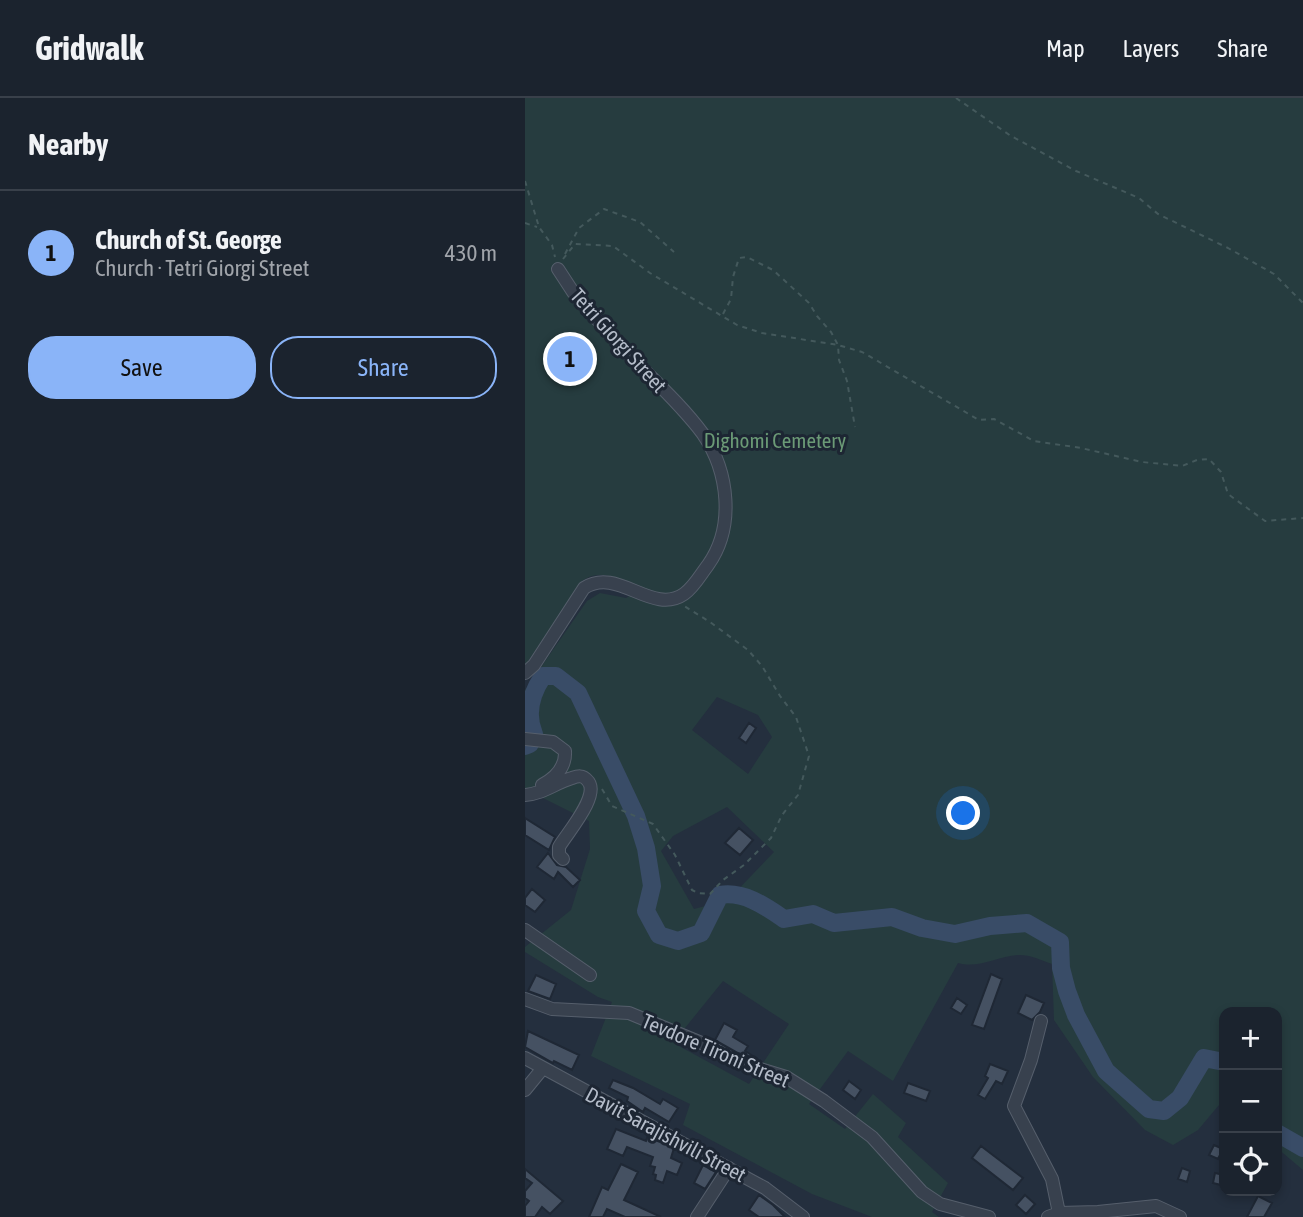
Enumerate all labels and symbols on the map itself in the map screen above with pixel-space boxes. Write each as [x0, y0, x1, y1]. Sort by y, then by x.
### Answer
street label: Tetri Giorgi Street [566, 283, 672, 397]
pin: 1 [547, 333, 593, 385]
park label: Dighomi Cemetery [704, 428, 847, 452]
your location [946, 796, 980, 830]
street label: Tevdore Tironi Street [639, 1008, 793, 1092]
street label: Davit Sarajishvili Street [582, 1082, 750, 1186]

